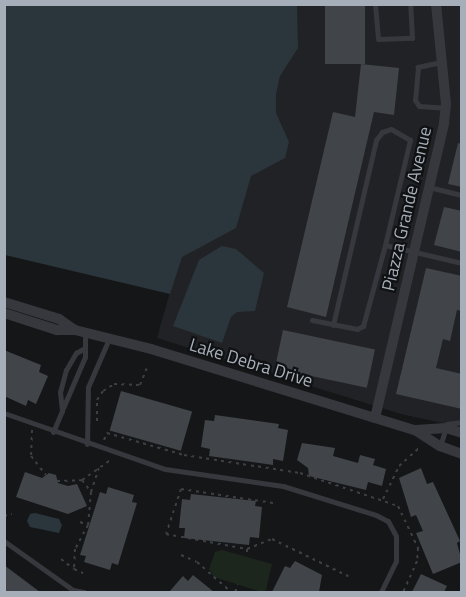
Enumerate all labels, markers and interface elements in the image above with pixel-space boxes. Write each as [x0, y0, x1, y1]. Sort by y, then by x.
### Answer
street label: Piazza Grande Avenue [378, 125, 436, 293]
street label: Lake Debra Drive [187, 334, 315, 392]

